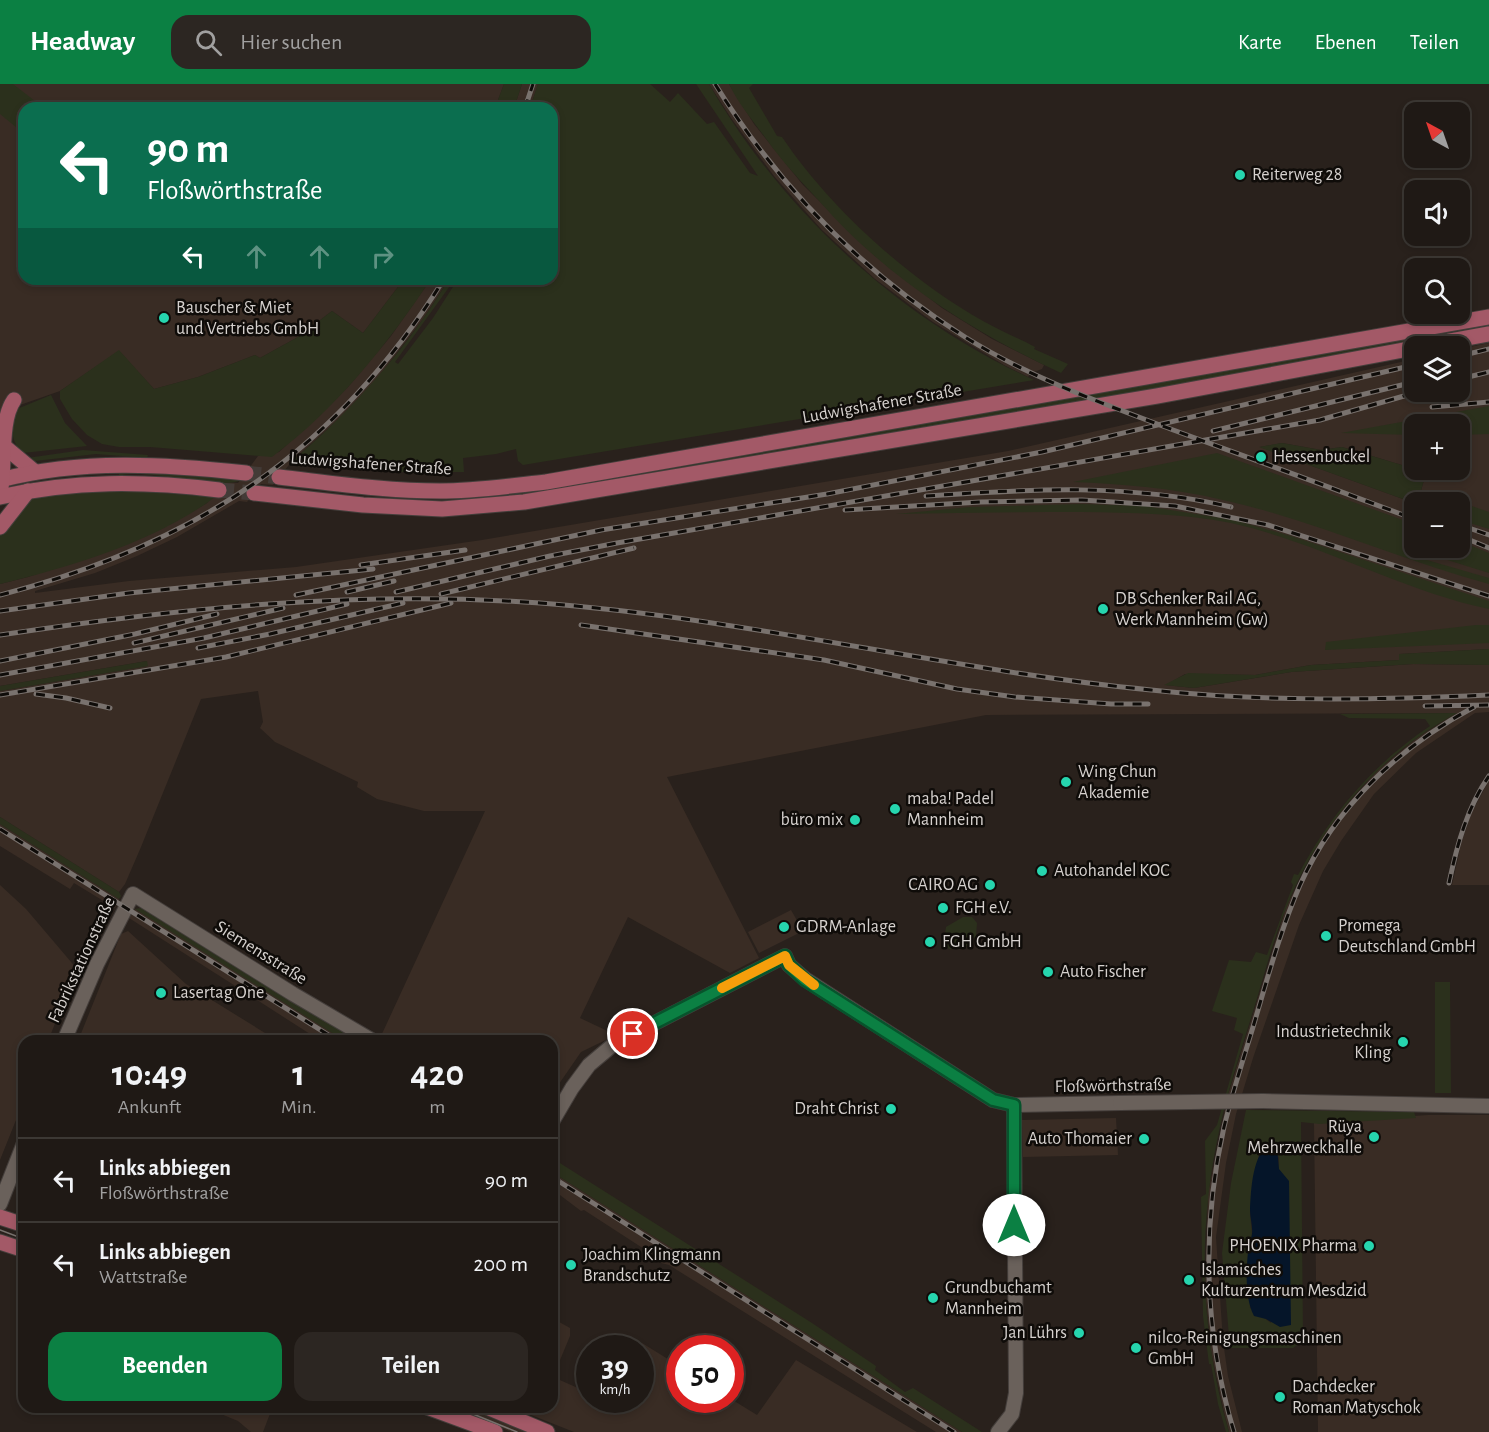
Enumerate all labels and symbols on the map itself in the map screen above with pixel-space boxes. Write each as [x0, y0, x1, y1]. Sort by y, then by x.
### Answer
north arrow [1404, 102, 1470, 168]
place label: Reiterweg 28 [1252, 166, 1342, 184]
marker: Reiterweg 28 [1233, 168, 1247, 182]
place label: Bauscher & Miet und Vertriebs GmbH [176, 299, 319, 338]
marker: Bauscher & Miet und Vertriebs GmbH [157, 311, 171, 325]
street label: Ludwigshafener Straße [801, 381, 963, 427]
place label: Hessenbuckel [1273, 448, 1370, 466]
street label: Ludwigshafener Straße [290, 449, 452, 479]
marker: Hessenbuckel [1254, 450, 1268, 464]
place label: DB Schenker Rail AG, Werk Mannheim (Gw) [1115, 590, 1269, 629]
marker: DB Schenker Rail AG, Werk Mannheim (Gw) [1096, 602, 1110, 616]
place label: Wing Chun Akademie [1078, 763, 1156, 802]
marker: Wing Chun Akademie [1059, 775, 1073, 789]
place label: maba! Padel Mannheim [907, 790, 994, 829]
marker: maba! Padel Mannheim [888, 802, 902, 816]
place label: büro mix [781, 811, 843, 829]
marker: büro mix [848, 813, 862, 827]
place label: Autohandel KOC [1054, 862, 1170, 880]
marker: Autohandel KOC [1035, 864, 1049, 878]
place label: CAIRO AG [908, 876, 978, 894]
marker: CAIRO AG [983, 878, 997, 892]
street label: Fabrikstationstraße [45, 894, 119, 1026]
place label: FGH e.V. [955, 899, 1012, 917]
marker: FGH e.V. [936, 901, 950, 915]
place label: Promega Deutschland GmbH [1338, 917, 1476, 956]
street label: Siemensstraße [212, 918, 310, 988]
place label: GDRM-Anlage [796, 918, 896, 936]
marker: GDRM-Anlage [777, 920, 791, 934]
marker: Promega Deutschland GmbH [1319, 929, 1333, 943]
place label: FGH GmbH [942, 933, 1022, 951]
marker: FGH GmbH [923, 935, 937, 949]
place label: Auto Fischer [1060, 963, 1146, 981]
marker: Auto Fischer [1041, 965, 1055, 979]
place label: Lasertag One [173, 984, 264, 1002]
marker: Lasertag One [154, 986, 168, 1000]
pin [607, 1008, 658, 1059]
place label: Industrietechnik Kling [1276, 1023, 1392, 1062]
marker: Industrietechnik Kling [1396, 1035, 1410, 1049]
street label: Floßwörthstraße [1054, 1076, 1172, 1096]
place label: Draht Christ [794, 1100, 879, 1118]
marker: Draht Christ [884, 1102, 898, 1116]
place label: Rüya Mehrzweckhalle [1247, 1118, 1362, 1157]
place label: Auto Thomaier [1028, 1130, 1132, 1148]
marker: Rüya Mehrzweckhalle [1367, 1130, 1381, 1144]
marker: Auto Thomaier [1137, 1132, 1151, 1146]
position arrow [982, 1193, 1046, 1257]
place label: PHOENIX Pharma [1229, 1237, 1357, 1255]
marker: PHOENIX Pharma [1362, 1239, 1376, 1253]
place label: Joachim Klingmann Brandschutz [583, 1246, 721, 1285]
marker: Joachim Klingmann Brandschutz [564, 1258, 578, 1272]
place label: Islamisches Kulturzentrum Mesdzid [1201, 1261, 1367, 1300]
marker: Islamisches Kulturzentrum Mesdzid [1182, 1273, 1196, 1287]
place label: Grundbuchamt Mannheim [945, 1279, 1052, 1318]
marker: Grundbuchamt Mannheim [926, 1291, 940, 1305]
place label: Jan Lührs [1003, 1324, 1067, 1342]
marker: Jan Lührs [1072, 1326, 1086, 1340]
place label: nilco-Reinigungsmaschinen GmbH [1148, 1329, 1342, 1368]
speed limit sign: 50 [666, 1335, 744, 1413]
marker: nilco-Reinigungsmaschinen GmbH [1129, 1341, 1143, 1355]
place label: Dachdecker Roman Matyschok [1292, 1378, 1421, 1417]
marker: Dachdecker Roman Matyschok [1273, 1390, 1287, 1404]

